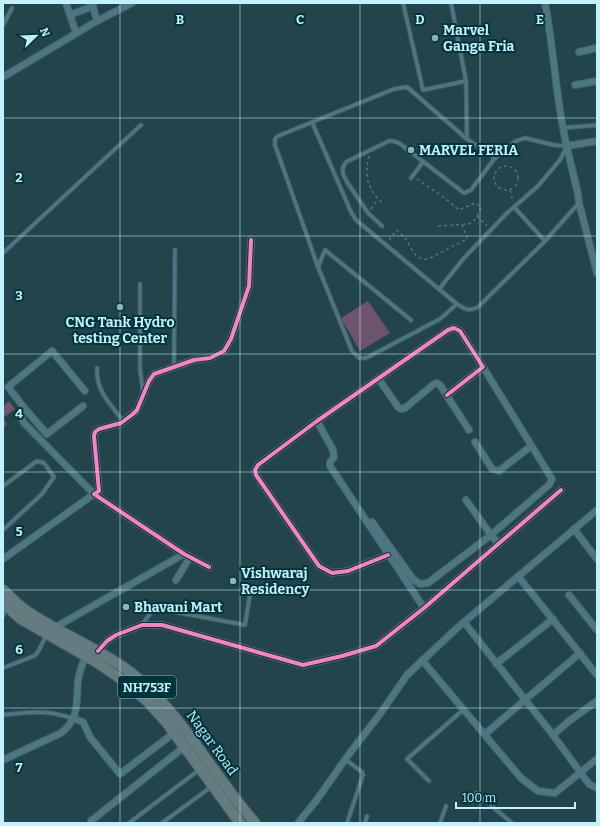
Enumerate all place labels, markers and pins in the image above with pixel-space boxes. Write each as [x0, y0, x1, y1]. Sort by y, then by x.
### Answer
place label: Marvel Ganga Fria [443, 22, 515, 55]
marker: Marvel Ganga Fria [430, 33, 440, 43]
place label: MARVEL FERIA [419, 142, 518, 159]
marker: MARVEL FERIA [406, 145, 416, 155]
marker: CNG Tank Hydro testing Center [115, 302, 125, 312]
place label: CNG Tank Hydro testing Center [65, 314, 175, 347]
place label: Vishwaraj Residency [241, 565, 309, 598]
marker: Vishwaraj Residency [228, 576, 238, 586]
place label: Bhavani Mart [134, 599, 223, 616]
marker: Bhavani Mart [121, 602, 131, 612]

